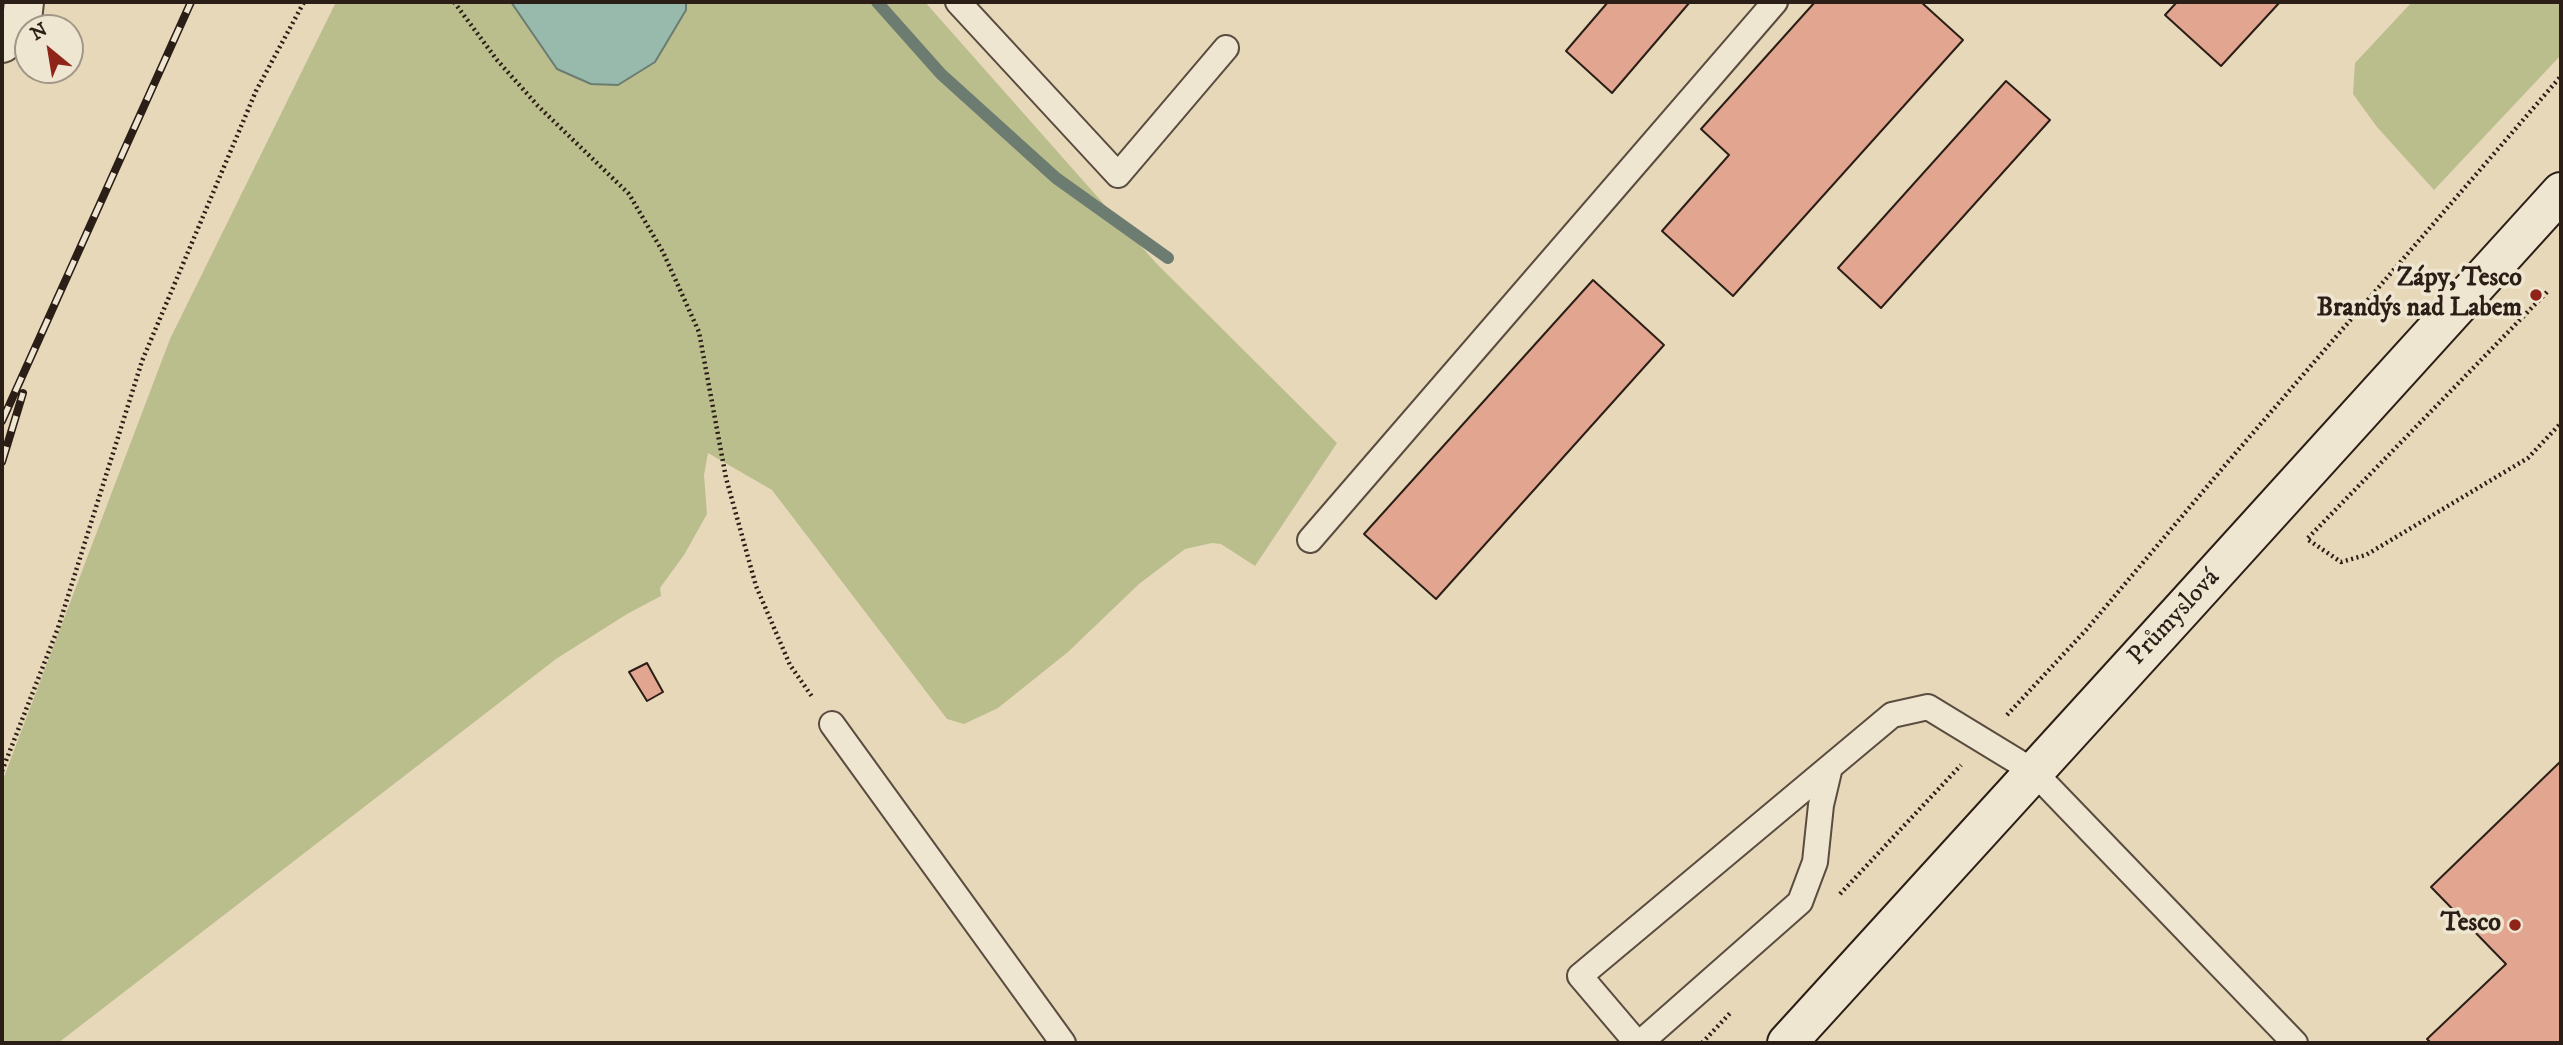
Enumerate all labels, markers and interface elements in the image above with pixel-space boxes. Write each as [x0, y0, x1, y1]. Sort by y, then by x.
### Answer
north arrow [14, 14, 84, 84]
text: N [27, 18, 52, 46]
place label: Zápy, Tesco Brandýs nad Labem [2317, 264, 2522, 326]
marker: Zápy, Tesco Brandýs nad Labem [2528, 287, 2544, 303]
street label: Průmyslová [2122, 563, 2228, 673]
place label: Tesco [2441, 909, 2501, 941]
marker: Tesco [2507, 917, 2523, 933]

